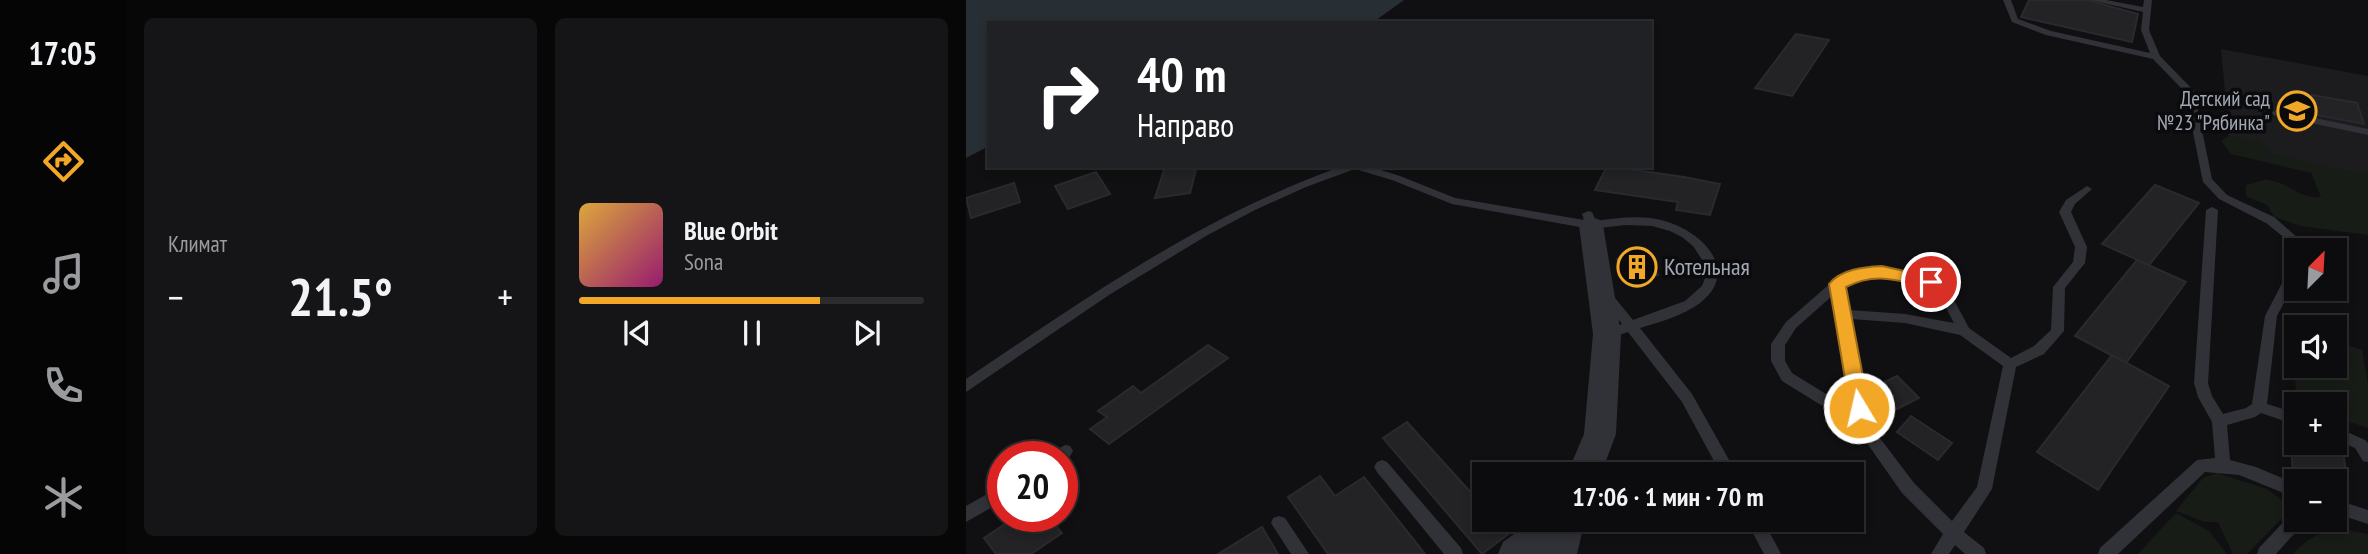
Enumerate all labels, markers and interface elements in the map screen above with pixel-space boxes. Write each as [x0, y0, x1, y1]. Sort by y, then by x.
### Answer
text: 17:05 [28, 32, 98, 74]
text: 40 m [1137, 42, 1226, 106]
icon: right [1022, 49, 1113, 140]
place label: Детский сад №23 "Рябинка" [2157, 85, 2270, 136]
school or university icon: Детский сад №23 "Рябинка" [2276, 90, 2318, 132]
text: Направо [1137, 104, 1234, 146]
icon: directions [39, 137, 88, 186]
text: Blue Orbit [684, 214, 778, 247]
text: Климат [168, 229, 227, 258]
north arrow [2284, 238, 2347, 301]
map controls [2284, 238, 2347, 532]
building icon: Котельная [1616, 246, 1658, 288]
text: Sona [684, 247, 723, 276]
icon: music [39, 249, 88, 298]
place label: Котельная [1664, 251, 1750, 282]
pin [1901, 252, 1961, 312]
text: 21.5° [288, 263, 393, 330]
icon: arrive [1912, 263, 1950, 301]
text: − [168, 272, 184, 321]
text: + [497, 272, 513, 321]
icon: previous [618, 314, 656, 352]
icon: pause [733, 314, 771, 352]
icon: next [848, 314, 886, 352]
button: sound [2284, 315, 2347, 378]
icon: phone [39, 361, 88, 410]
position arrow [1822, 371, 1896, 445]
button: + [2284, 392, 2347, 455]
speed limit sign: 20 [987, 441, 1078, 532]
button: − [2284, 469, 2347, 532]
icon: climate [39, 473, 88, 522]
text: 17:06 · 1 мин · 70 m [1572, 480, 1764, 513]

